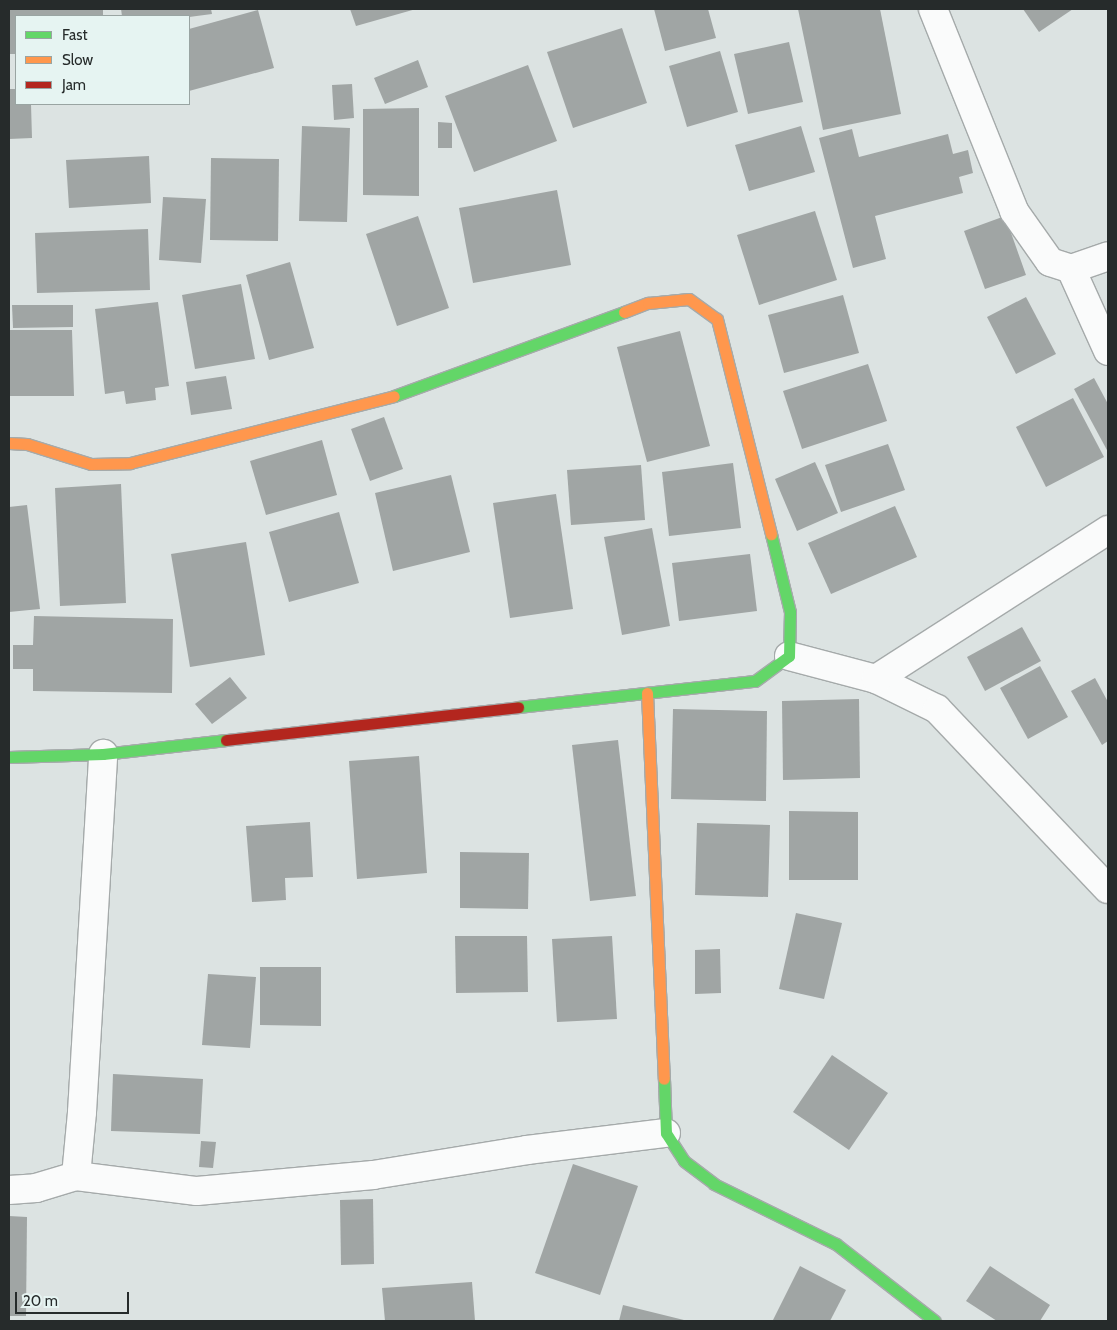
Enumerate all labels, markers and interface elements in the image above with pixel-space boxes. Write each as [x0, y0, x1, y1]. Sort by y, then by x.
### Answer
legend [15, 15, 190, 105]
text: Fast [62, 26, 87, 44]
text: Slow [62, 51, 93, 69]
text: Jam [62, 76, 86, 94]
scale bar [18, 1282, 131, 1314]
text: 20 m [23, 1292, 58, 1310]

